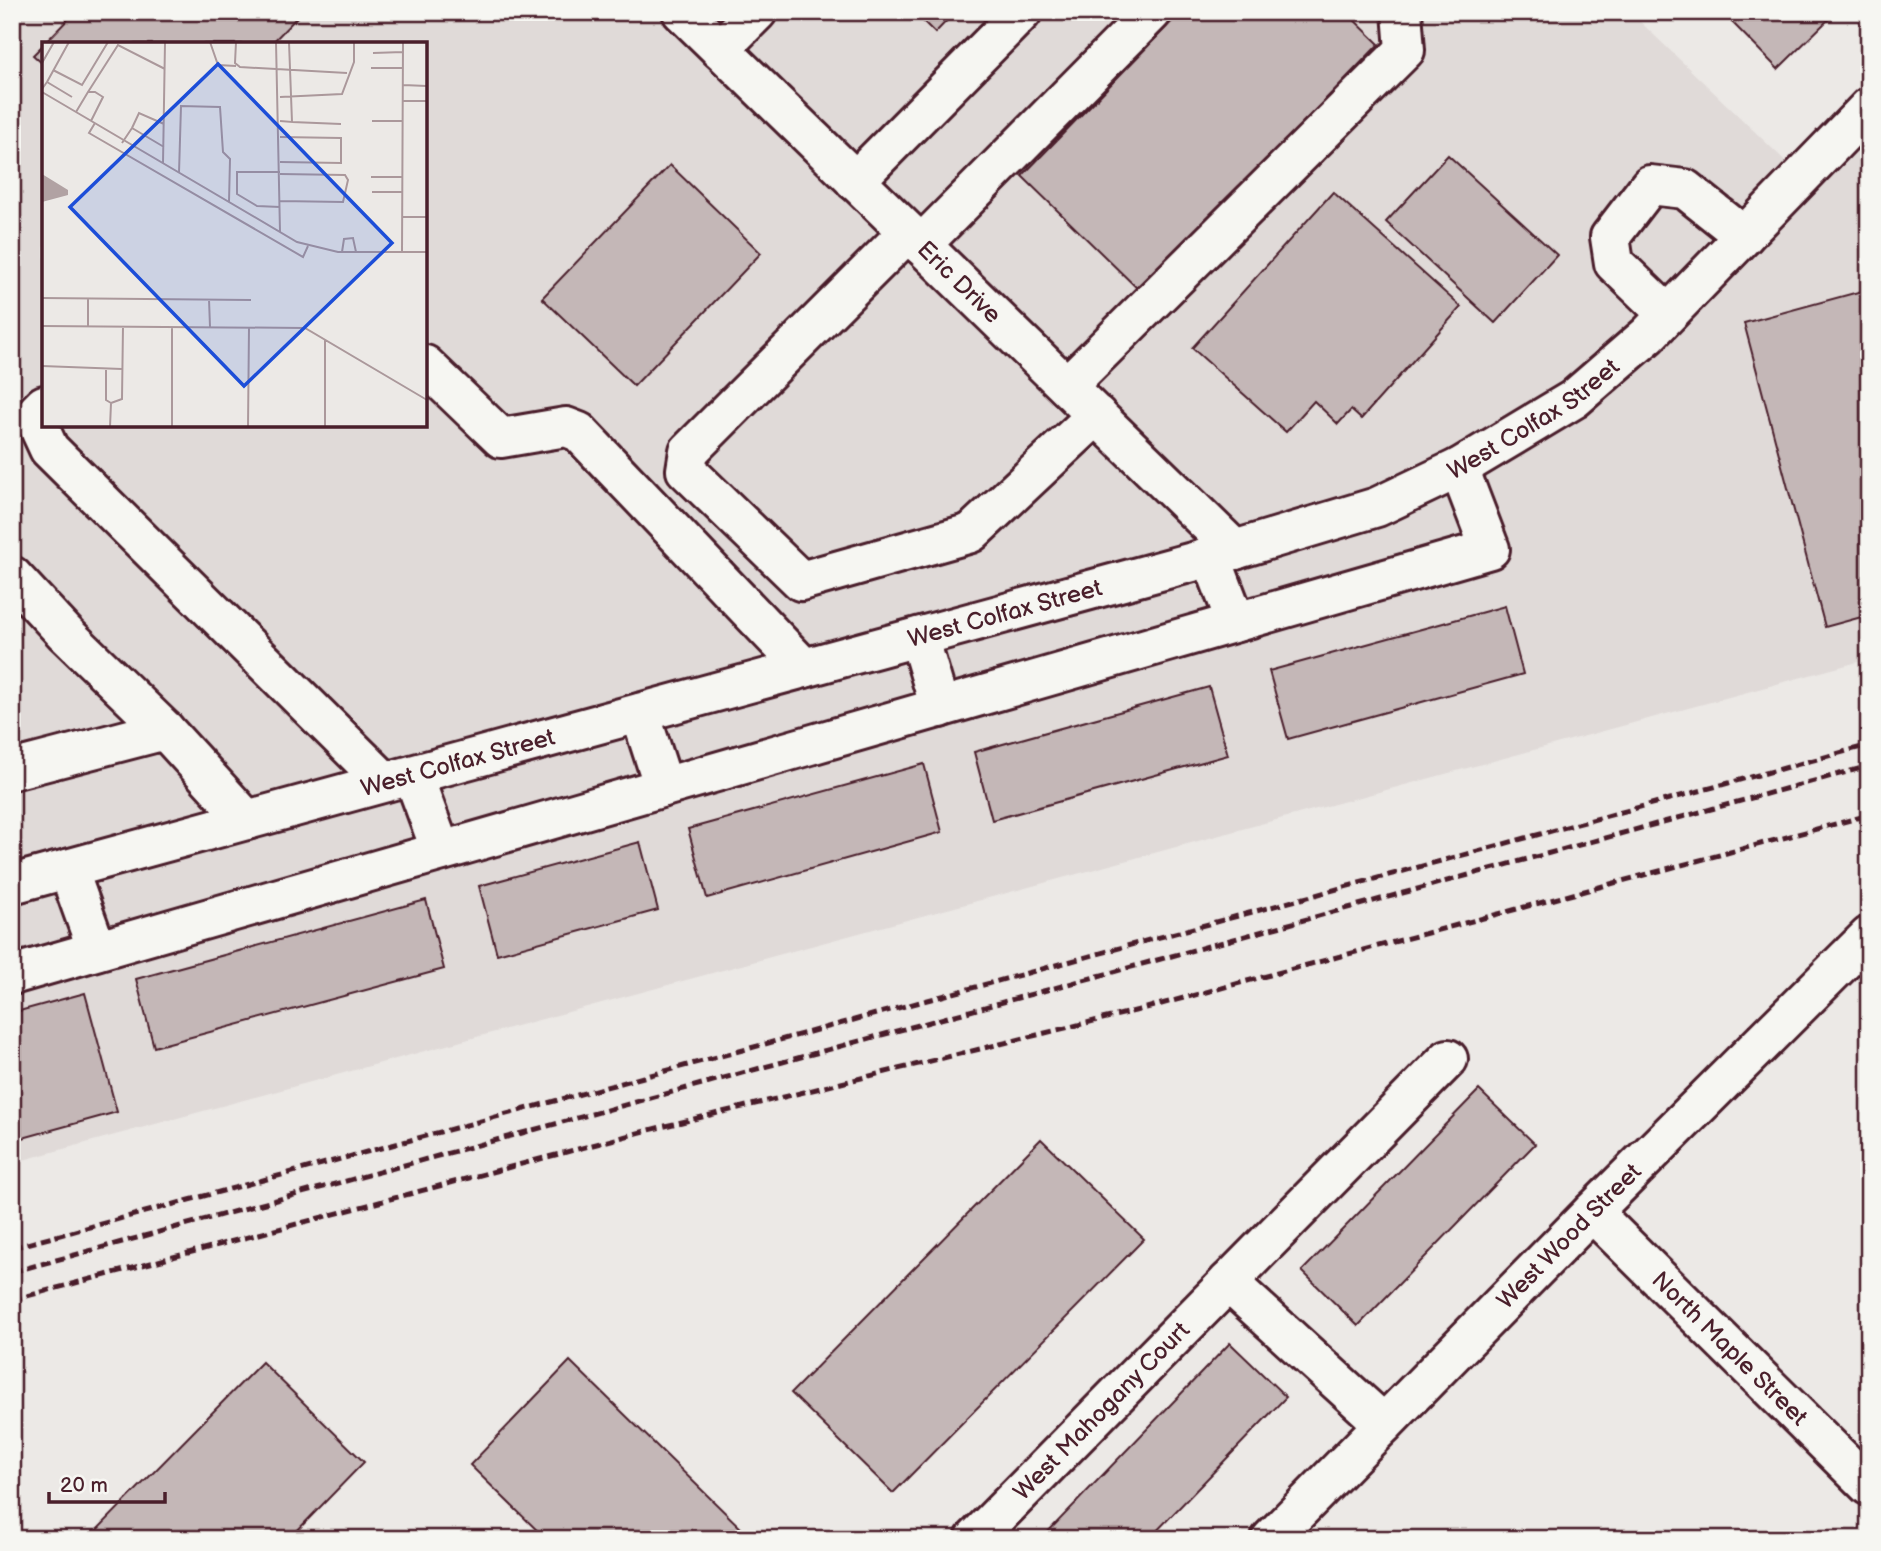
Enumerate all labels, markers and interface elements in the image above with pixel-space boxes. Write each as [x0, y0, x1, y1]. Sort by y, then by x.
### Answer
inset map [42, 42, 427, 427]
street label: Eric Drive [911, 235, 1007, 330]
street label: West Colfax Street [1443, 352, 1626, 486]
street label: West Colfax Street [905, 573, 1106, 654]
street label: West Colfax Street [358, 722, 559, 803]
street label: West Wood Street [1491, 1157, 1648, 1315]
street label: North Maple Street [1646, 1266, 1814, 1432]
street label: West Mahogany Court [1008, 1315, 1196, 1506]
scale bar [49, 1460, 164, 1504]
text: 20 m [60, 1473, 108, 1498]

